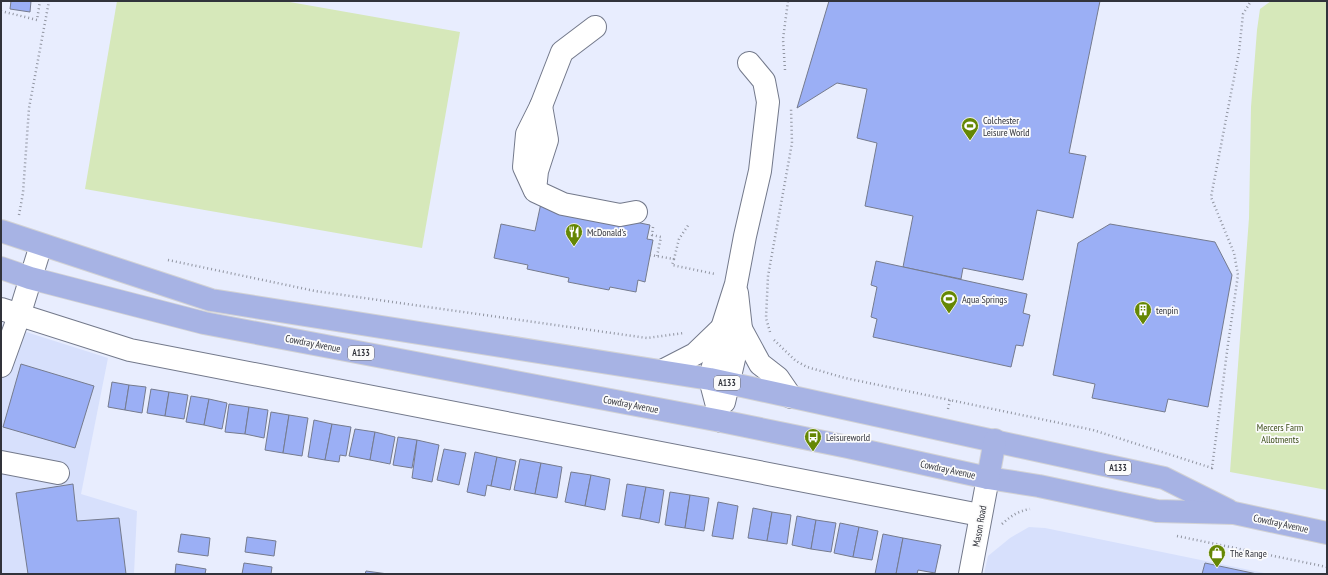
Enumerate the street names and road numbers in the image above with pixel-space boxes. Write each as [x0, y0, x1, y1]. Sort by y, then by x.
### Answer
street label: Cowdray Avenue [284, 332, 342, 355]
road number: A133 [348, 346, 374, 360]
road number: A133 [714, 376, 740, 390]
street label: Cowdray Avenue [602, 393, 660, 416]
street label: Cowdray Avenue [919, 457, 977, 482]
road number: A133 [1105, 461, 1131, 475]
street label: Mason Road [969, 504, 990, 548]
street label: Cowdray Avenue [1252, 511, 1310, 536]

